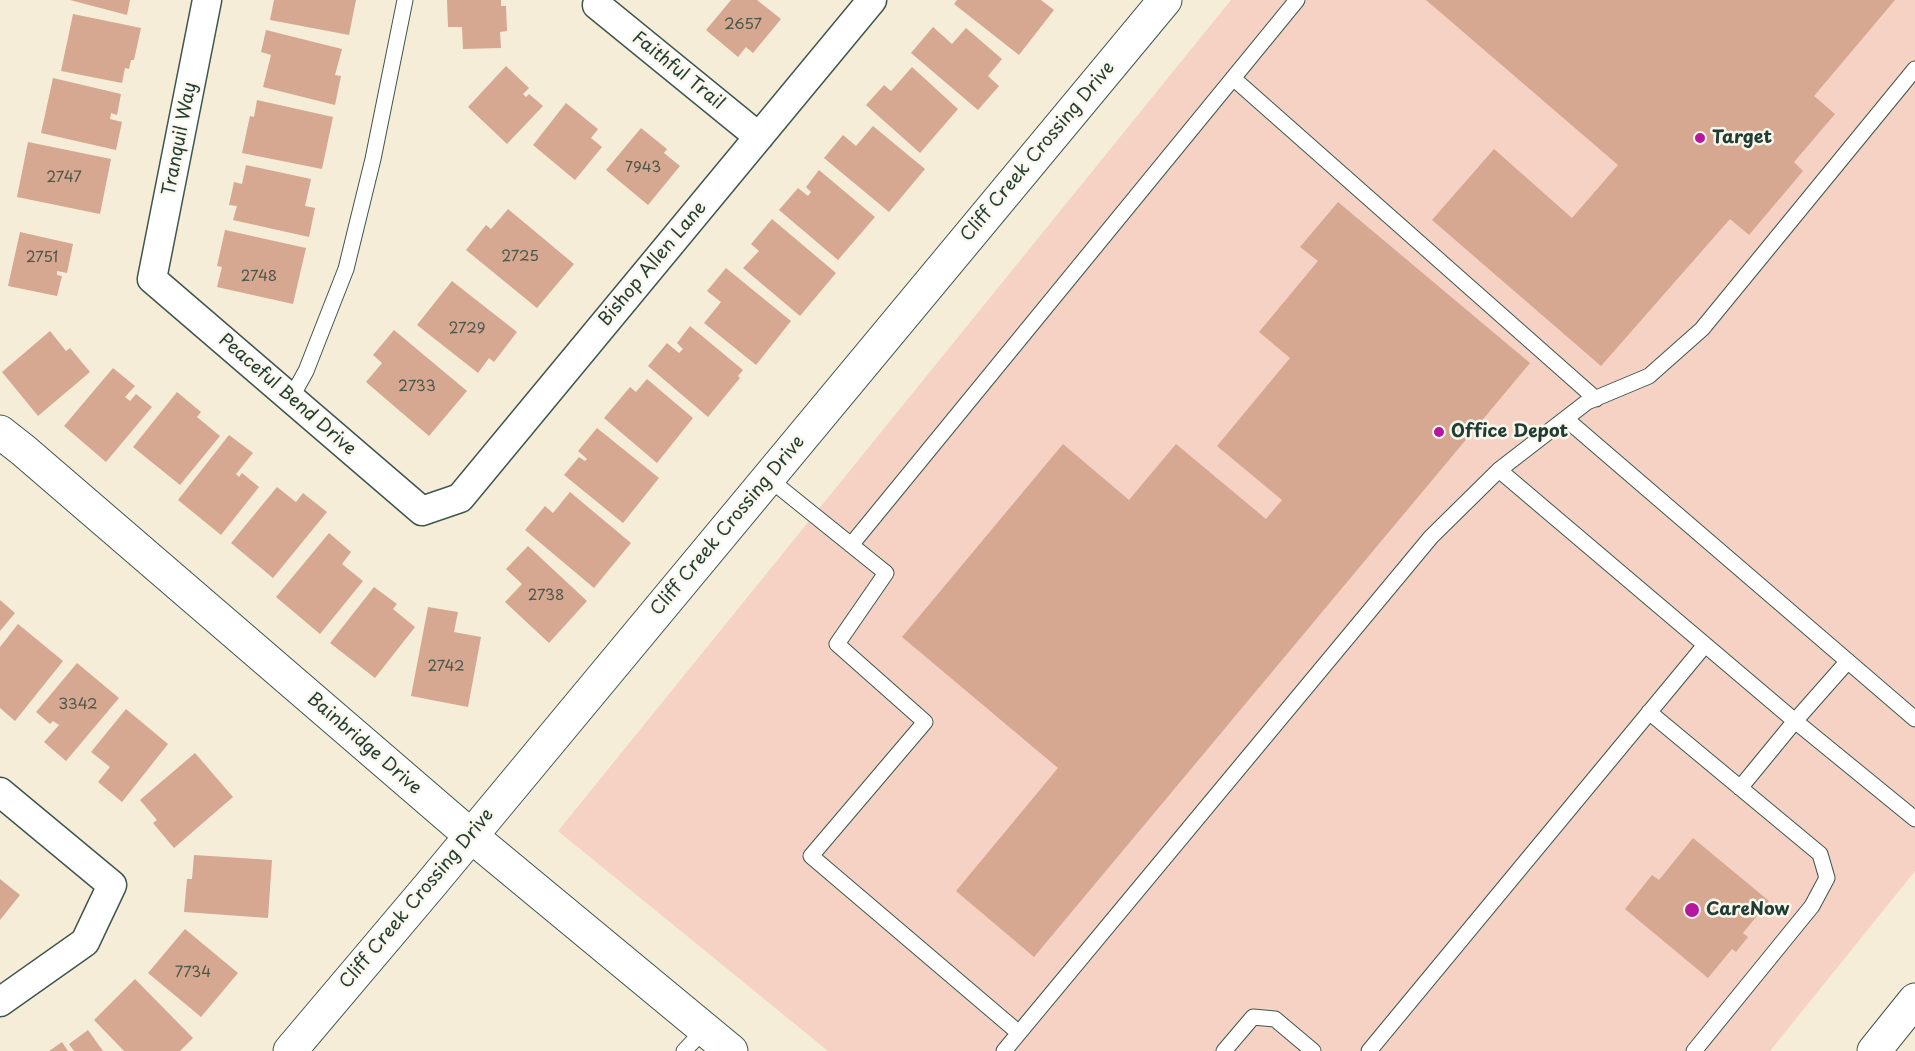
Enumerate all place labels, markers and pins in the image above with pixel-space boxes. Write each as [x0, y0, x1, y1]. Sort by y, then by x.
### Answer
place label: Target [1712, 127, 1772, 149]
marker: Target [1693, 131, 1707, 145]
place label: Office Depot [1451, 421, 1568, 443]
marker: Office Depot [1432, 425, 1446, 439]
place label: CareNow [1706, 899, 1789, 921]
marker: CareNow [1683, 901, 1701, 919]

